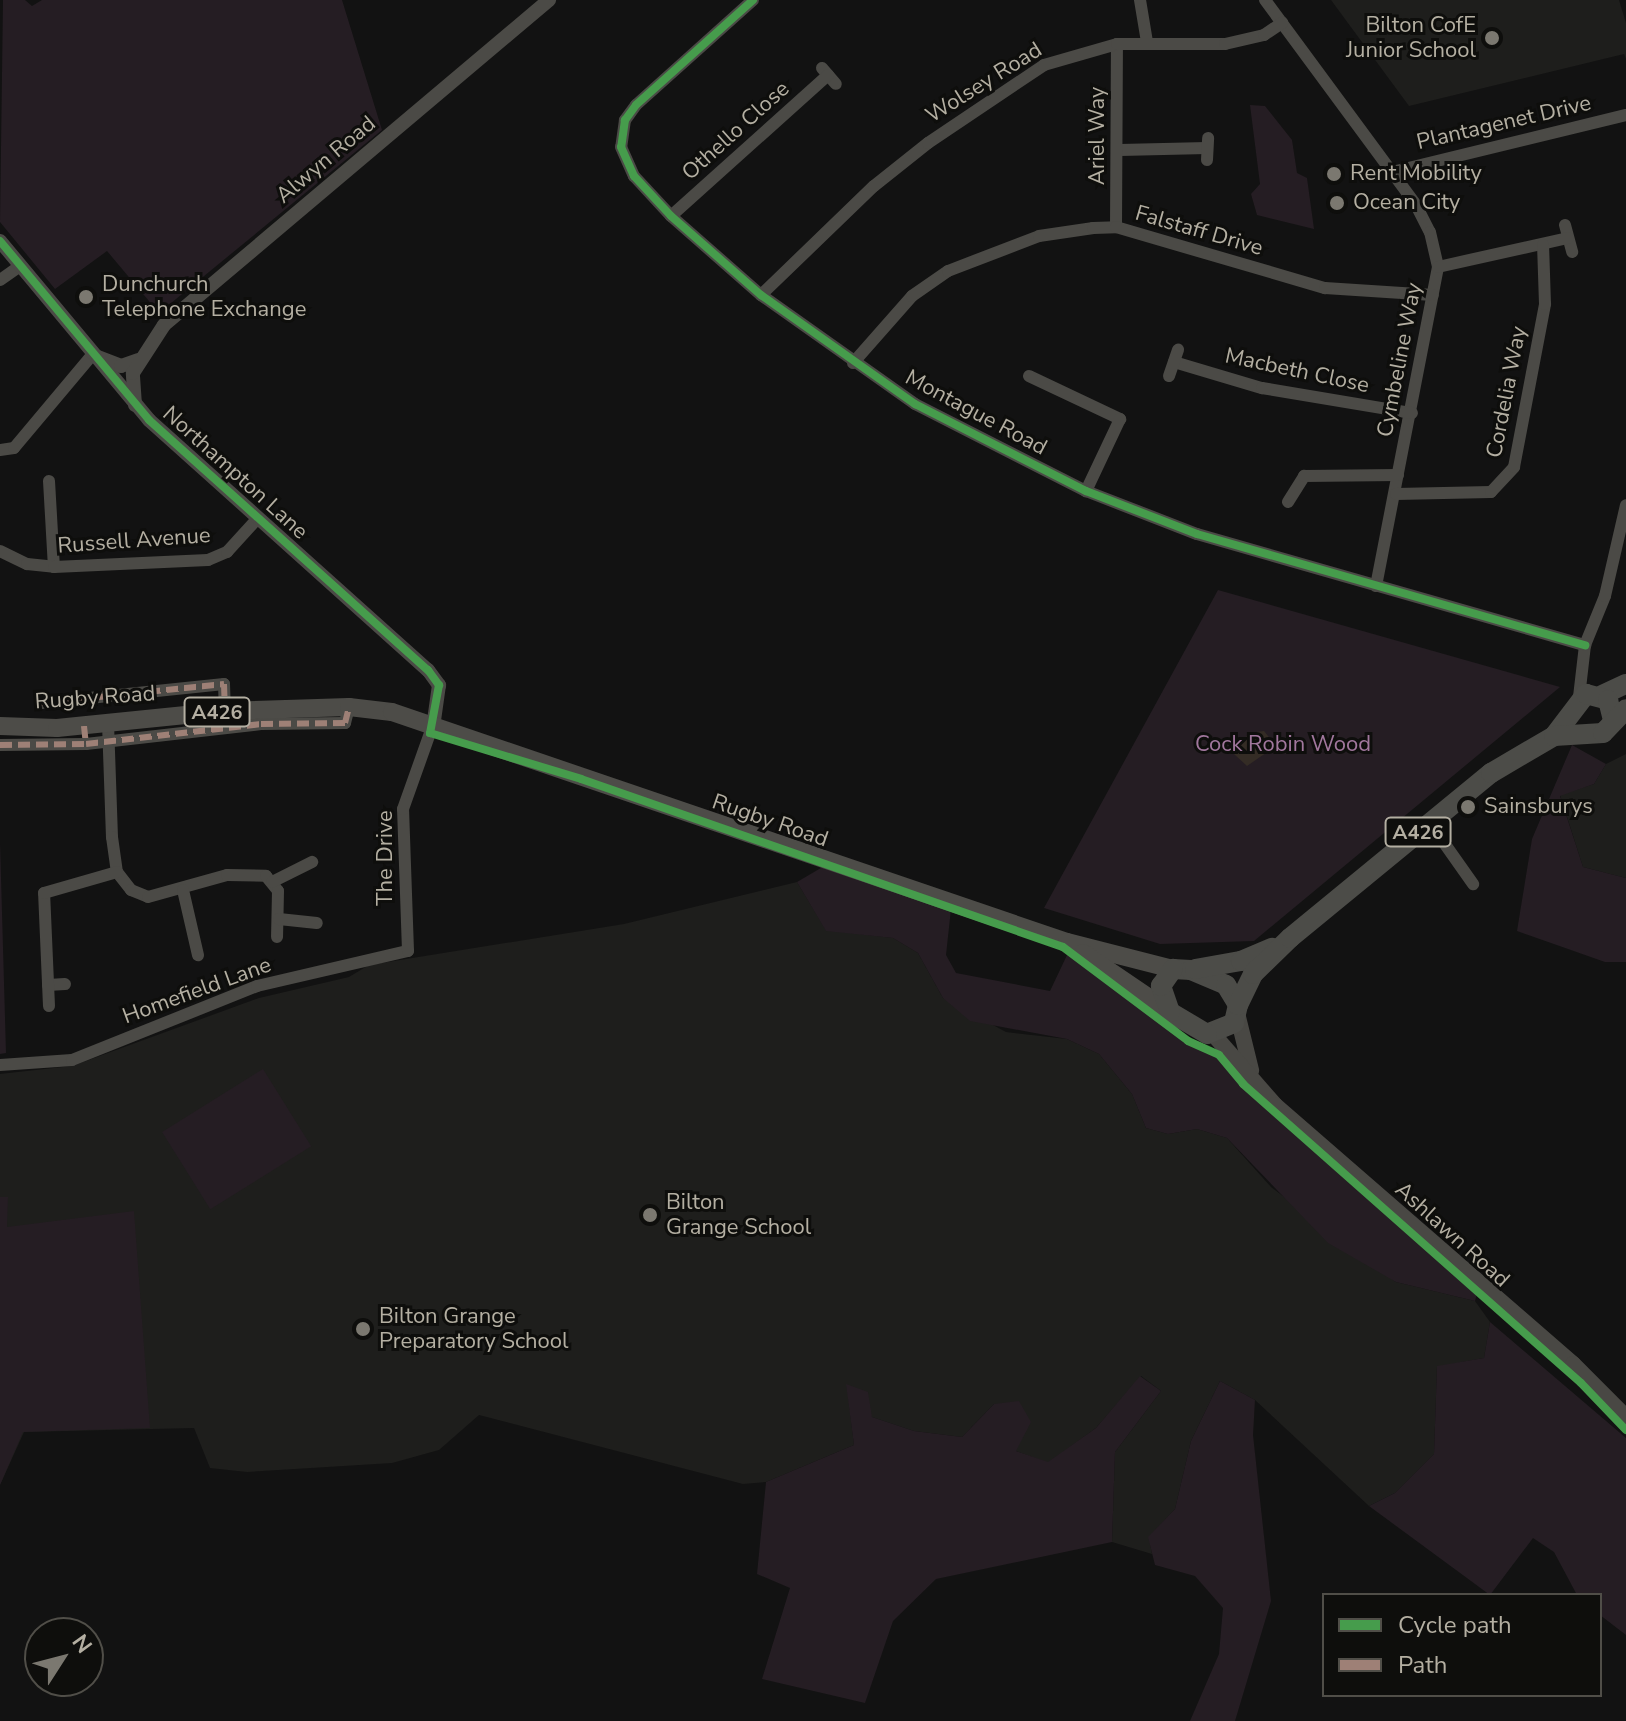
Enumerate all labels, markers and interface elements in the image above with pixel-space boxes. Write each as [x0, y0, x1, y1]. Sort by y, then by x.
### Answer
place label: Bilton CofE Junior School [1346, 12, 1476, 64]
marker: Bilton CofE Junior School [1483, 29, 1501, 47]
street label: Wolsey Road [921, 37, 1047, 129]
street label: Othello Close [677, 76, 795, 186]
street label: Ariel Way [1085, 87, 1111, 185]
street label: Plantagenet Drive [1414, 90, 1594, 156]
street label: Alwyn Road [271, 111, 381, 209]
place label: Rent Mobility [1350, 161, 1482, 187]
marker: Rent Mobility [1325, 165, 1343, 183]
place label: Ocean City [1353, 190, 1460, 216]
marker: Ocean City [1328, 194, 1346, 212]
street label: Falstaff Drive [1132, 200, 1266, 262]
place label: Dunchurch Telephone Exchange [102, 271, 306, 322]
street label: Cymbeline Way [1372, 281, 1428, 439]
marker: Dunchurch Telephone Exchange [77, 288, 95, 306]
street label: Cordelia Way [1481, 324, 1533, 460]
street label: Macbeth Close [1222, 343, 1372, 399]
street label: Montague Road [901, 365, 1051, 461]
street label: Northampton Lane [157, 401, 313, 545]
street label: Russell Avenue [57, 522, 211, 560]
street label: Rugby Road [34, 681, 156, 715]
road number: A426 [183, 696, 251, 728]
park label: Cock Robin Wood [1195, 732, 1371, 758]
street label: Rugby Road [709, 789, 831, 853]
place label: Sainsburys [1484, 794, 1593, 820]
marker: Sainsburys [1459, 798, 1477, 816]
street label: The Drive [373, 810, 399, 906]
road number: A426 [1384, 816, 1452, 848]
street label: Homefield Lane [119, 952, 275, 1030]
street label: Ashlawn Road [1389, 1177, 1515, 1293]
place label: Bilton Grange School [666, 1189, 811, 1240]
marker: Bilton Grange School [641, 1206, 659, 1224]
place label: Bilton Grange Preparatory School [379, 1303, 569, 1354]
marker: Bilton Grange Preparatory School [354, 1320, 372, 1338]
legend [1322, 1593, 1602, 1697]
text: Cycle path [1398, 1609, 1512, 1641]
north arrow [24, 1617, 104, 1697]
text: N [65, 1629, 99, 1660]
text: Path [1398, 1649, 1447, 1681]

